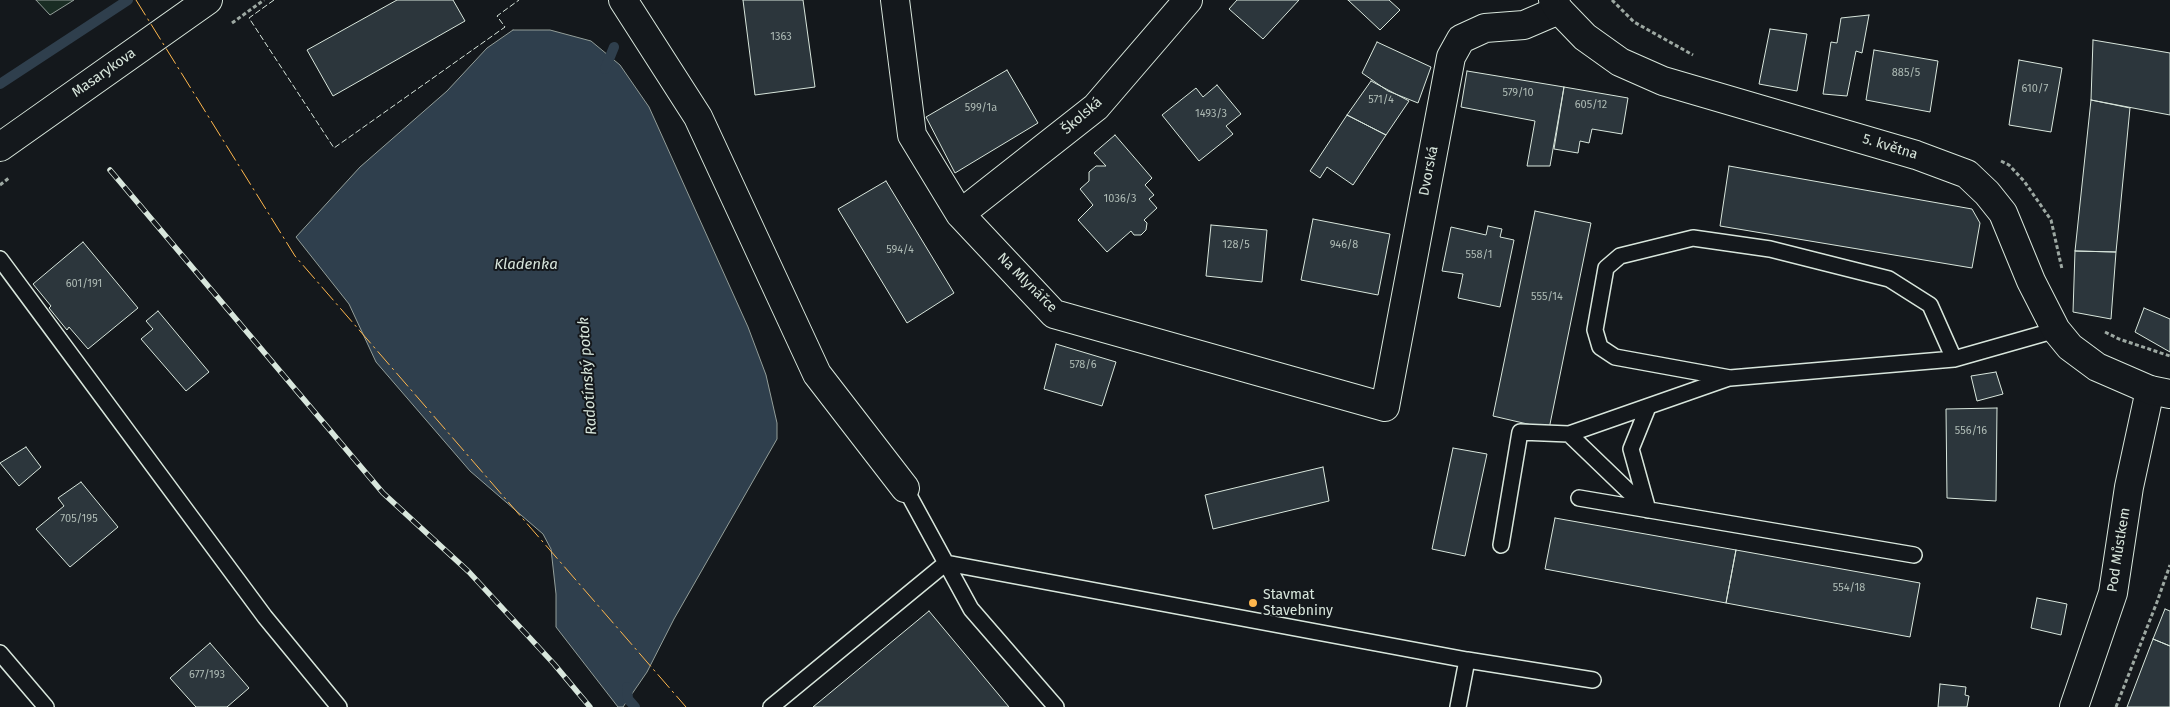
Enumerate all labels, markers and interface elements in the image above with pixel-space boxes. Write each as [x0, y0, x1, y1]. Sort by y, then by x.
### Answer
house number: 1363 [770, 30, 792, 44]
street label: Masarykova [69, 45, 139, 101]
house number: 885/5 [1892, 66, 1920, 80]
house number: 610/7 [2022, 82, 2048, 96]
house number: 579/10 [1502, 86, 1534, 100]
house number: 571/4 [1368, 93, 1394, 107]
street label: Školská [1058, 94, 1106, 138]
house number: 605/12 [1575, 98, 1607, 112]
house number: 599/1a [965, 101, 997, 115]
house number: 1493/3 [1195, 107, 1227, 121]
street label: 5. května [1860, 131, 1920, 163]
street label: Dvorská [1416, 145, 1442, 197]
house number: 1036/3 [1104, 192, 1136, 206]
house number: 128/5 [1222, 238, 1250, 252]
house number: 946/8 [1330, 238, 1358, 252]
house number: 594/4 [886, 243, 914, 257]
house number: 558/1 [1466, 248, 1492, 262]
street label: Na Mlynářce [994, 250, 1060, 316]
water label: Kladenka [494, 256, 558, 274]
house number: 601/191 [66, 277, 102, 291]
house number: 555/14 [1531, 290, 1563, 304]
water label: Radotínský potok [575, 316, 601, 436]
house number: 578/6 [1069, 358, 1097, 372]
house number: 556/16 [1955, 424, 1987, 438]
street label: Pod Můstkem [2104, 507, 2134, 593]
house number: 705/195 [60, 512, 98, 526]
house number: 554/18 [1833, 581, 1865, 595]
place label: Stavmat Stavebniny [1263, 587, 1333, 620]
marker: Stavmat Stavebniny [1247, 597, 1259, 609]
house number: 677/193 [189, 668, 225, 682]

